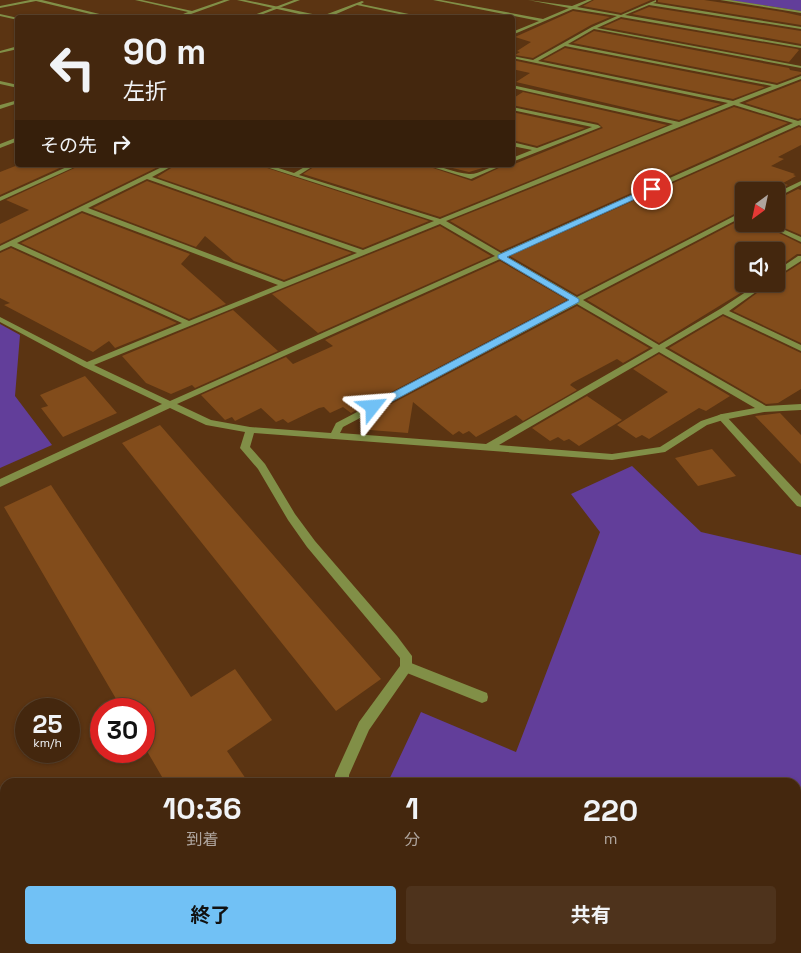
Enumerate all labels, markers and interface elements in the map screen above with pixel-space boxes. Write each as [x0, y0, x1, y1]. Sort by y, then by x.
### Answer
text: 90 m [123, 30, 206, 74]
icon: left [40, 35, 105, 100]
text: 左折 [123, 77, 167, 105]
icon: right [107, 130, 135, 158]
text: その先 [40, 133, 97, 158]
pin [631, 168, 673, 210]
icon: arrive [638, 175, 666, 203]
north arrow [735, 182, 785, 232]
map controls [735, 182, 785, 292]
button: sound [735, 242, 785, 292]
position arrow [346, 380, 398, 432]
speed limit sign: 30 [90, 698, 155, 763]
text: 25 [33, 708, 62, 740]
text: km/h [33, 735, 62, 751]
text: 10:36 [163, 789, 242, 828]
text: 1 [406, 789, 419, 828]
text: 220 [583, 791, 638, 830]
text: m [604, 828, 618, 849]
text: 到着 [186, 829, 218, 850]
text: 分 [404, 829, 420, 850]
button: 終了 [25, 886, 396, 944]
button: 共有 [406, 886, 776, 944]

